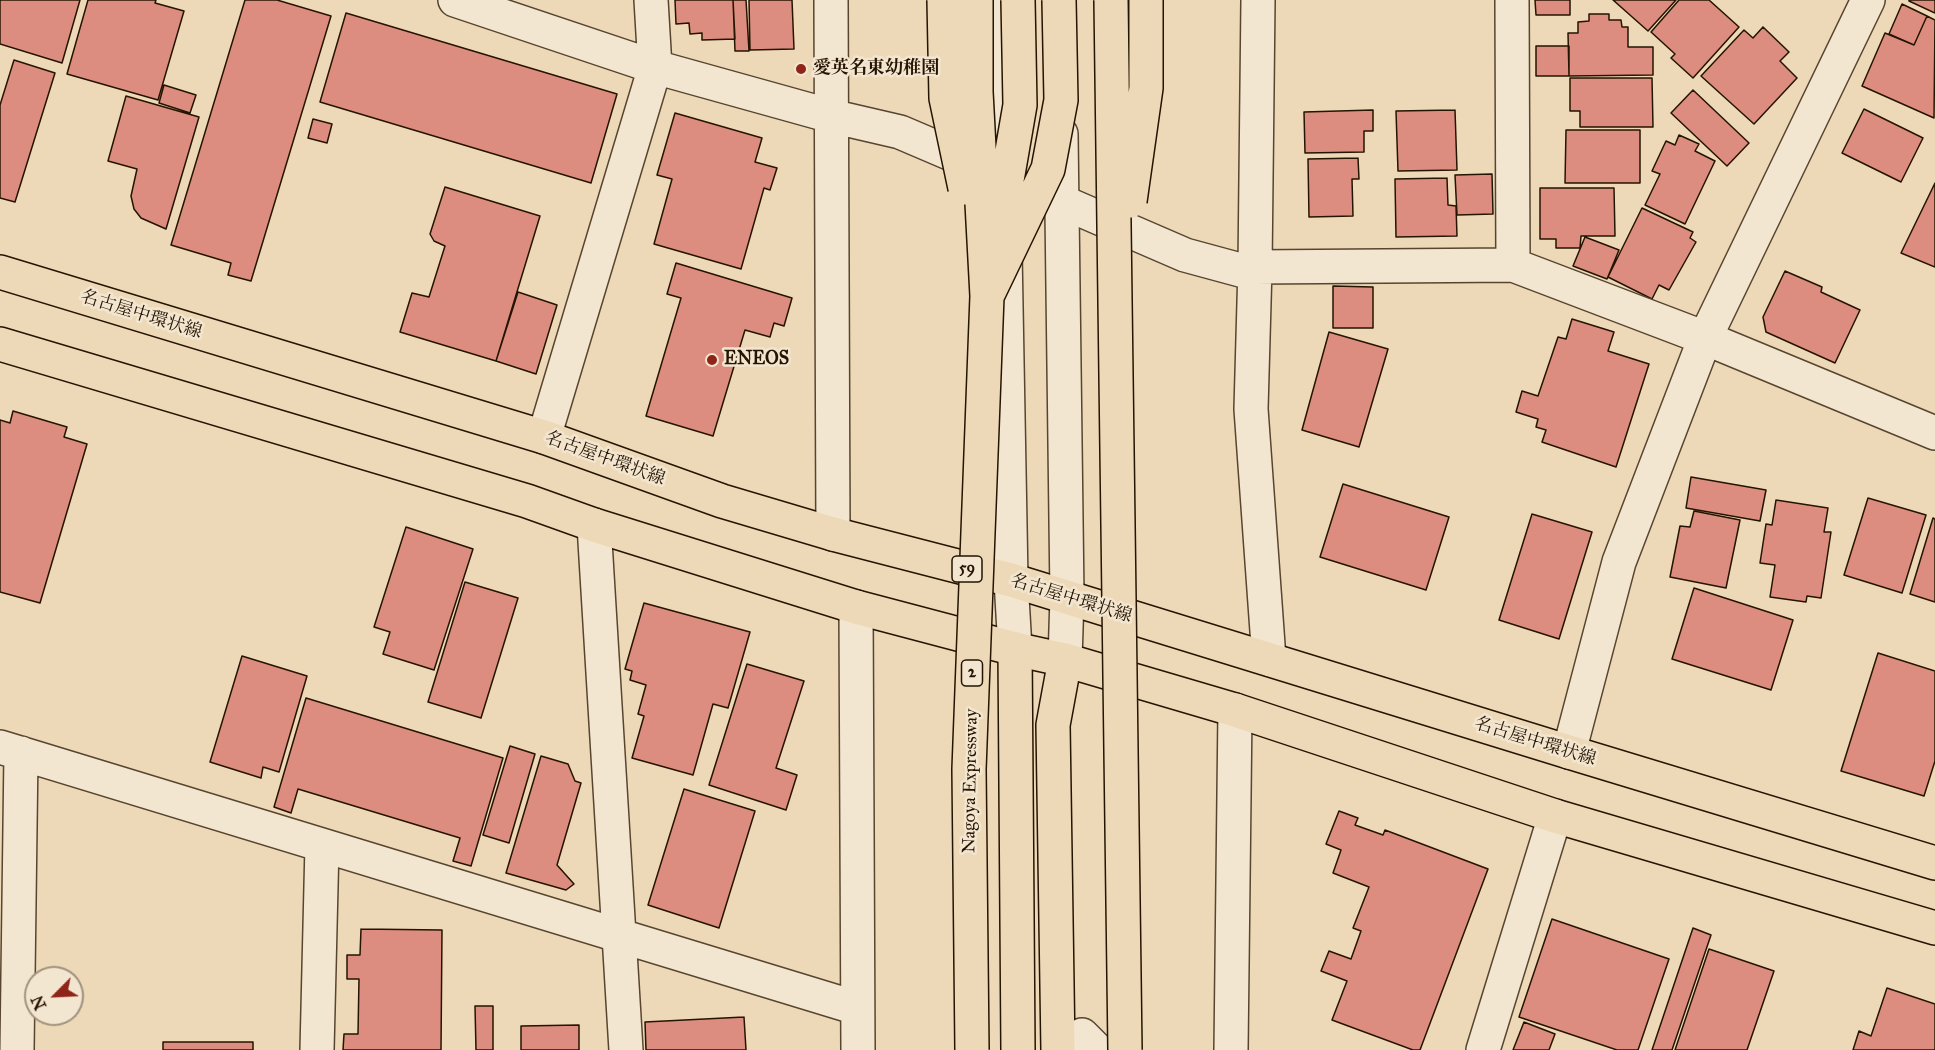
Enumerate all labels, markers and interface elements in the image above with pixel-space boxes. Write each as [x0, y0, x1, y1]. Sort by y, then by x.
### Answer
place label: 愛英名東幼稚園 [813, 58, 939, 80]
marker: 愛英名東幼稚園 [794, 62, 808, 76]
street label: 名古屋中環状線 [78, 286, 204, 344]
place label: ENEOS [724, 349, 789, 371]
marker: ENEOS [705, 353, 719, 367]
street label: 名古屋中環状線 [542, 427, 668, 491]
road number: 59 [952, 556, 982, 582]
street label: 名古屋中環状線 [1008, 570, 1134, 628]
road number: 2 [962, 660, 982, 686]
street label: Nagoya Expressway [959, 709, 983, 853]
street label: 名古屋中環状線 [1472, 713, 1598, 771]
north arrow [24, 966, 84, 1026]
text: N [27, 993, 50, 1013]

